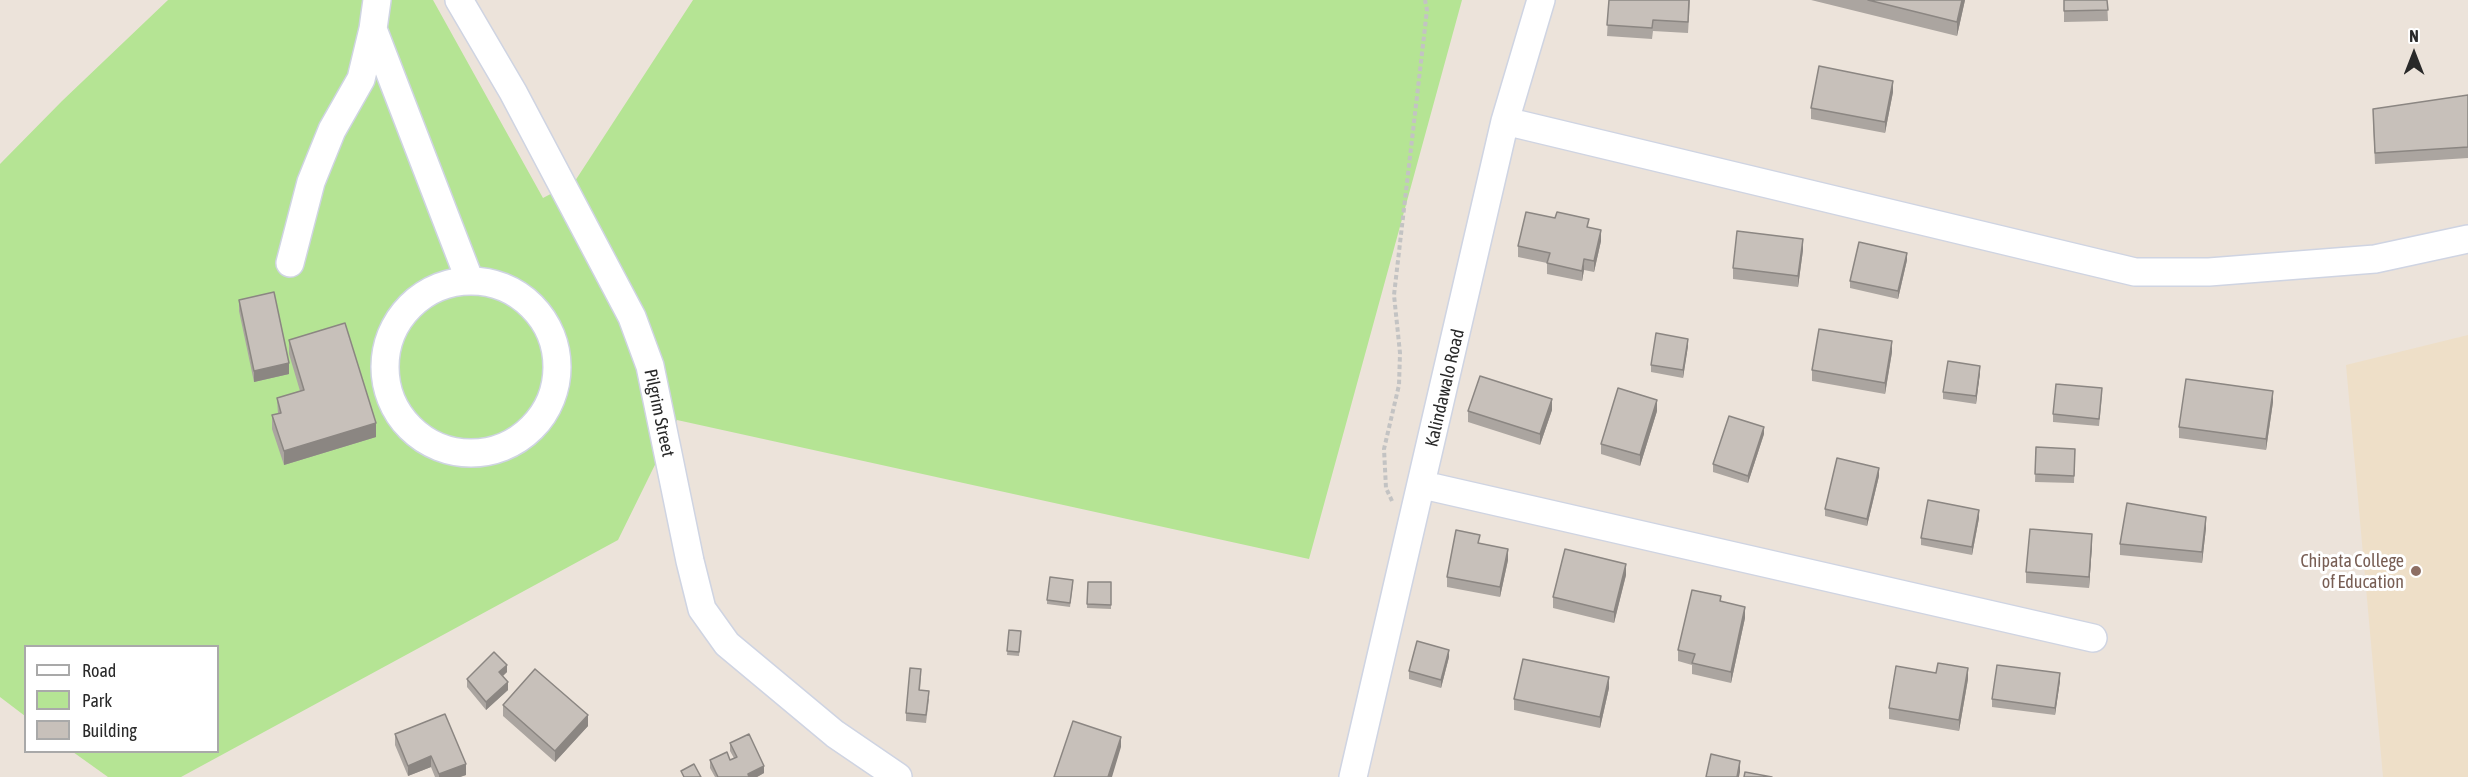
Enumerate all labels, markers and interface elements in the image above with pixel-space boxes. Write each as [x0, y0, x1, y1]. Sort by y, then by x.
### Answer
north arrow [2384, 24, 2444, 84]
text: N [2409, 27, 2419, 45]
street label: Kalindawalo Road [1421, 327, 1469, 449]
street label: Pilgrim Street [639, 367, 679, 459]
place label: Chipata College of Education [2300, 550, 2404, 592]
marker: Chipata College of Education [2409, 564, 2423, 578]
legend [24, 645, 219, 753]
text: Road [82, 660, 116, 681]
text: Park [82, 690, 112, 711]
text: Building [82, 720, 137, 741]

